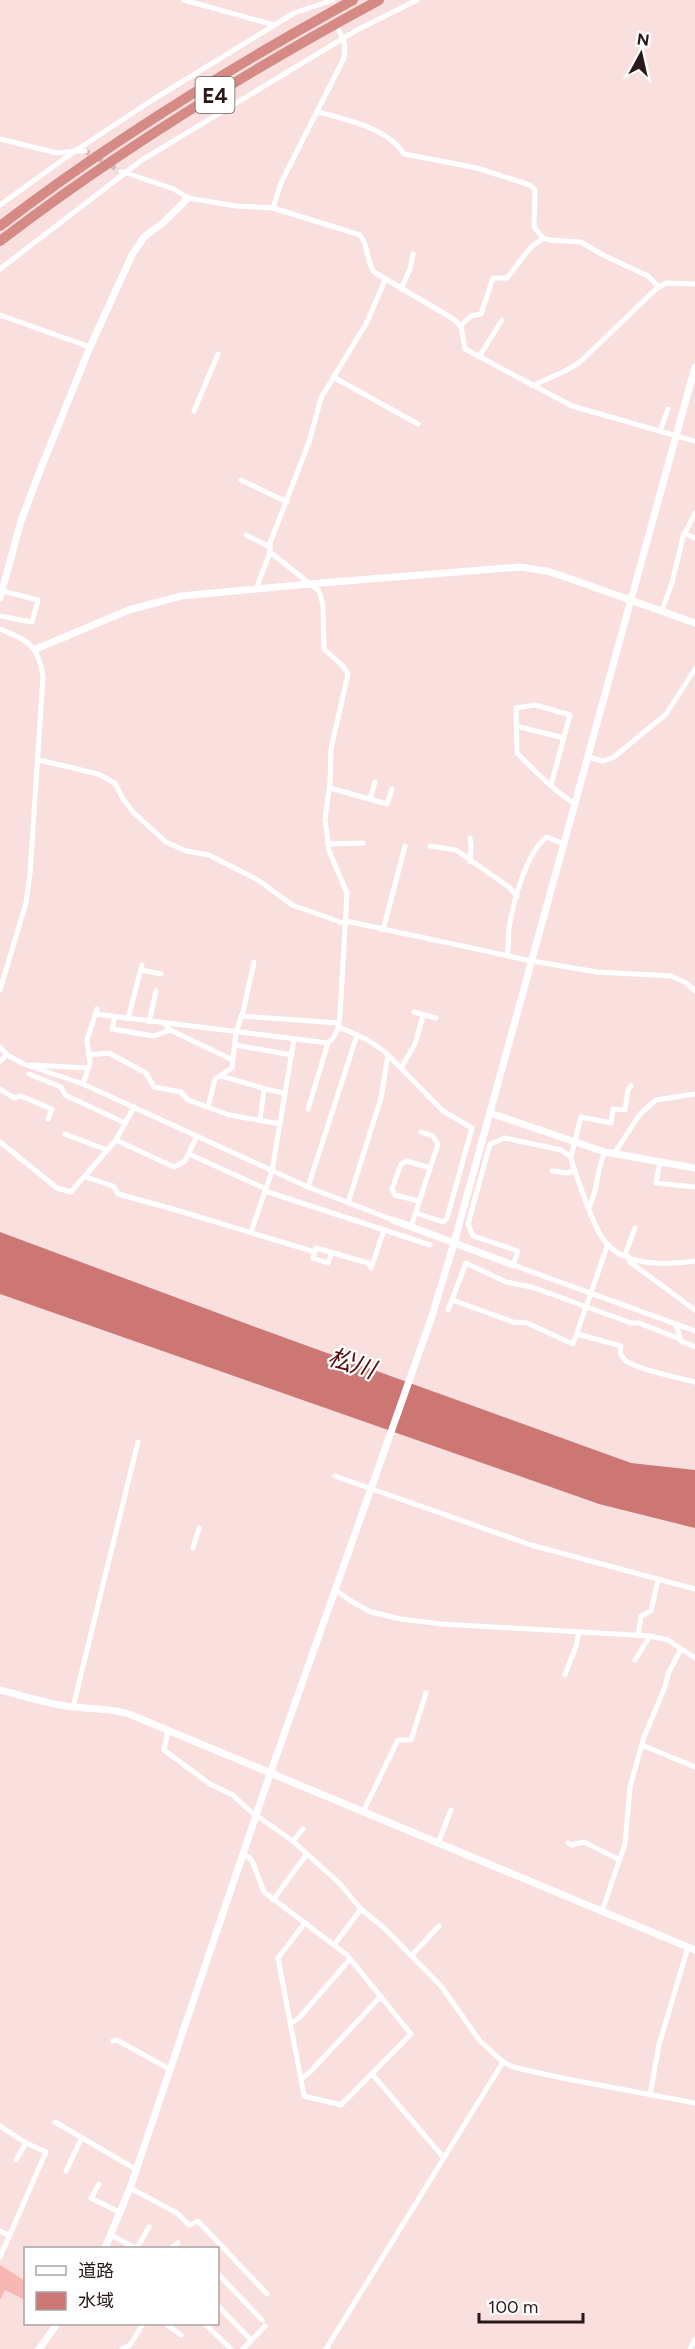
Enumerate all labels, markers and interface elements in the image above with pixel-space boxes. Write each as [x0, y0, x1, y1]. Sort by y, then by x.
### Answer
north arrow [611, 24, 671, 84]
text: N [636, 29, 650, 50]
road number: E4 [196, 77, 234, 113]
water label: 松川 [325, 1342, 382, 1385]
legend [24, 2247, 219, 2325]
text: 道路 [78, 2260, 114, 2282]
scale bar [479, 2286, 582, 2324]
text: 水域 [78, 2290, 114, 2312]
text: 100 m [488, 2296, 538, 2318]

